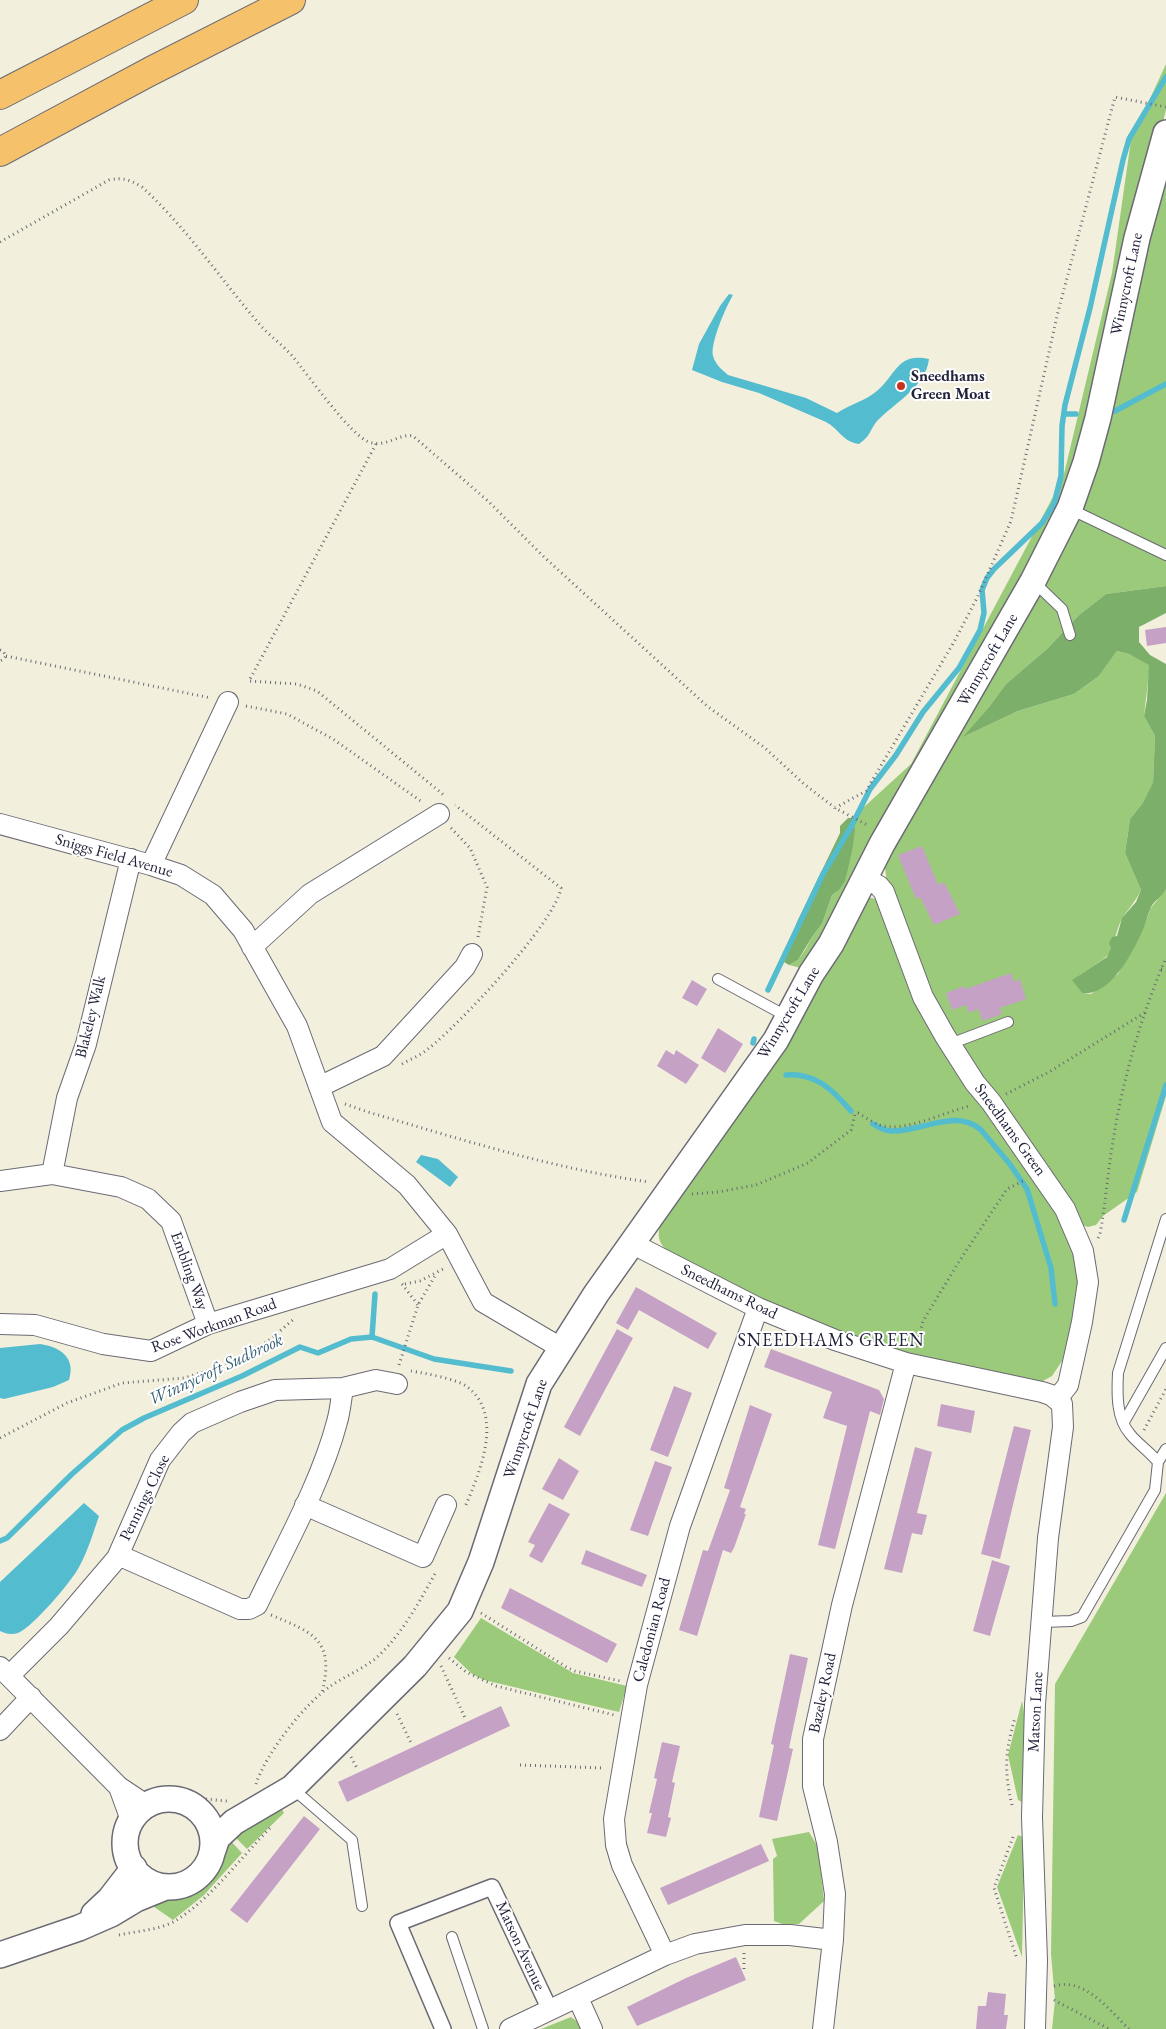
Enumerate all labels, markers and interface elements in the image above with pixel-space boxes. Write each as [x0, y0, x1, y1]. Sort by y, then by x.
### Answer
street label: Winnycroft Lane [1107, 231, 1147, 337]
place label: Sneedhams Green Moat [911, 367, 990, 405]
marker: Sneedhams Green Moat [895, 380, 907, 392]
street label: Winnycroft Lane [954, 610, 1022, 710]
street label: Sniggs Field Avenue [53, 830, 175, 882]
street label: Winnycroft Lane [754, 963, 824, 1063]
street label: Blakeley Walk [71, 974, 111, 1060]
street label: Sneedhams Green [970, 1080, 1050, 1180]
street label: Embling Way [166, 1229, 212, 1313]
street label: Sneedhams Road [678, 1260, 780, 1324]
street label: Rose Workman Road [149, 1294, 279, 1358]
water label: Winnycroft Sudbrook [145, 1329, 287, 1411]
district label: SNEEDHAMS GREEN [736, 1330, 926, 1352]
street label: Winnycroft Lane [500, 1377, 552, 1481]
street label: Pennings Close [116, 1452, 174, 1544]
street label: Caledonian Road [629, 1576, 675, 1684]
street label: Bazeley Road [805, 1651, 841, 1735]
street label: Matson Lane [1024, 1671, 1048, 1753]
street label: Matson Avenue [491, 1898, 549, 1994]

